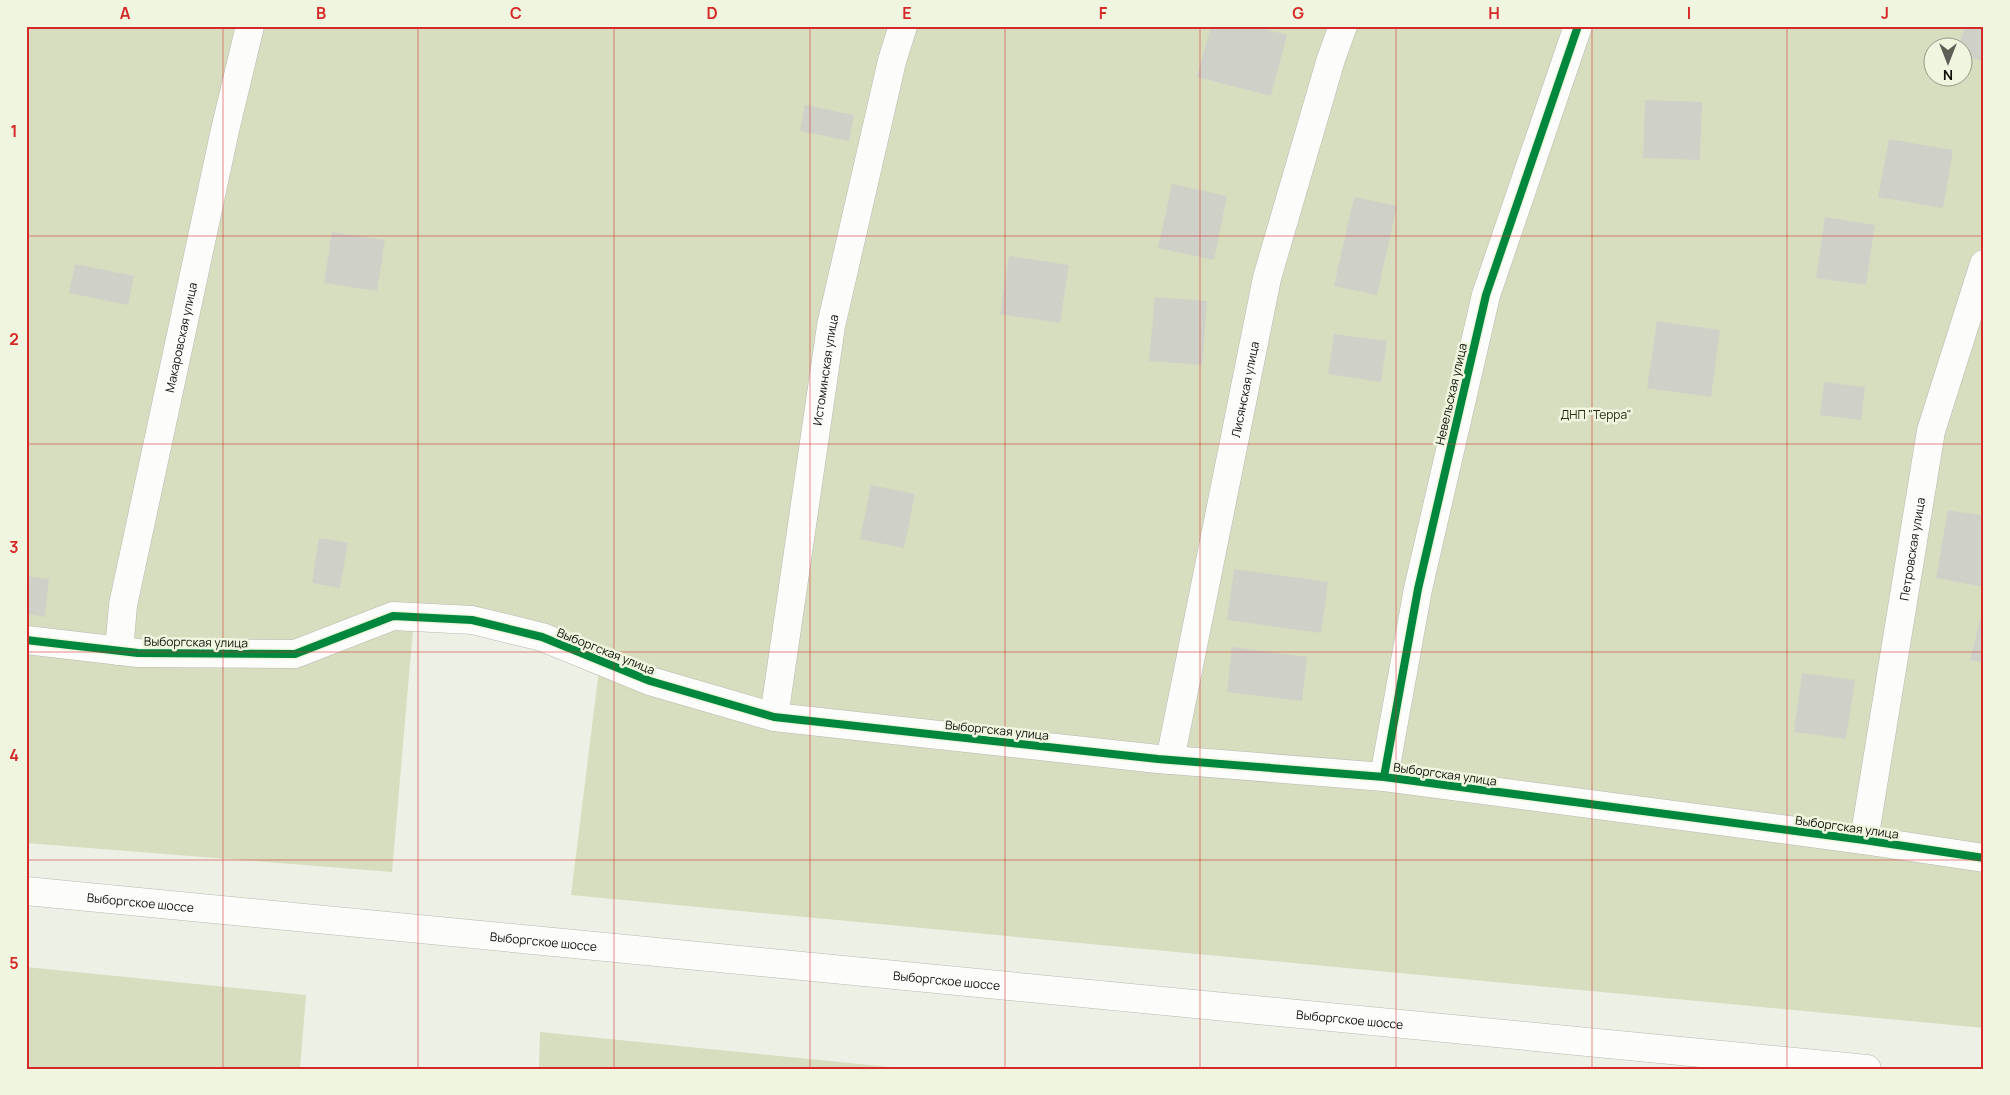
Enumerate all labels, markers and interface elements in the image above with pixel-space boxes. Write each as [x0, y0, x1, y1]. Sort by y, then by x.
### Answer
text: A [120, 2, 131, 24]
text: B [316, 2, 326, 24]
text: C [510, 2, 522, 24]
text: D [706, 2, 718, 24]
text: E [902, 2, 912, 24]
text: F [1099, 2, 1108, 24]
text: G [1292, 2, 1304, 24]
text: H [1488, 2, 1500, 24]
text: I [1687, 2, 1691, 24]
text: J [1881, 2, 1889, 24]
north arrow [1922, 38, 1972, 88]
text: N [1943, 66, 1953, 85]
text: 1 [10, 120, 18, 142]
street label: Макаровская улица [160, 281, 201, 394]
street label: Истоминская улица [808, 312, 842, 426]
text: 2 [9, 328, 19, 350]
street label: Лисянская улица [1227, 340, 1263, 439]
street label: Невельская улица [1431, 341, 1471, 447]
park label: ДНП "Терра" [1560, 406, 1632, 423]
street label: Петровская улица [1895, 496, 1929, 602]
text: 3 [9, 536, 19, 558]
street label: Выборгская улица [554, 624, 658, 678]
street label: Выборгская улица [144, 633, 248, 651]
street label: Выборгская улица [944, 716, 1050, 744]
text: 4 [9, 744, 19, 766]
street label: Выборгская улица [1392, 758, 1498, 790]
street label: Выборгская улица [1794, 811, 1900, 843]
street label: Выборгское шоссе [86, 888, 195, 916]
street label: Выборгское шоссе [489, 927, 598, 955]
text: 5 [9, 952, 19, 974]
street label: Выборгское шоссе [892, 966, 1001, 994]
street label: Выборгское шоссе [1296, 1005, 1404, 1033]

